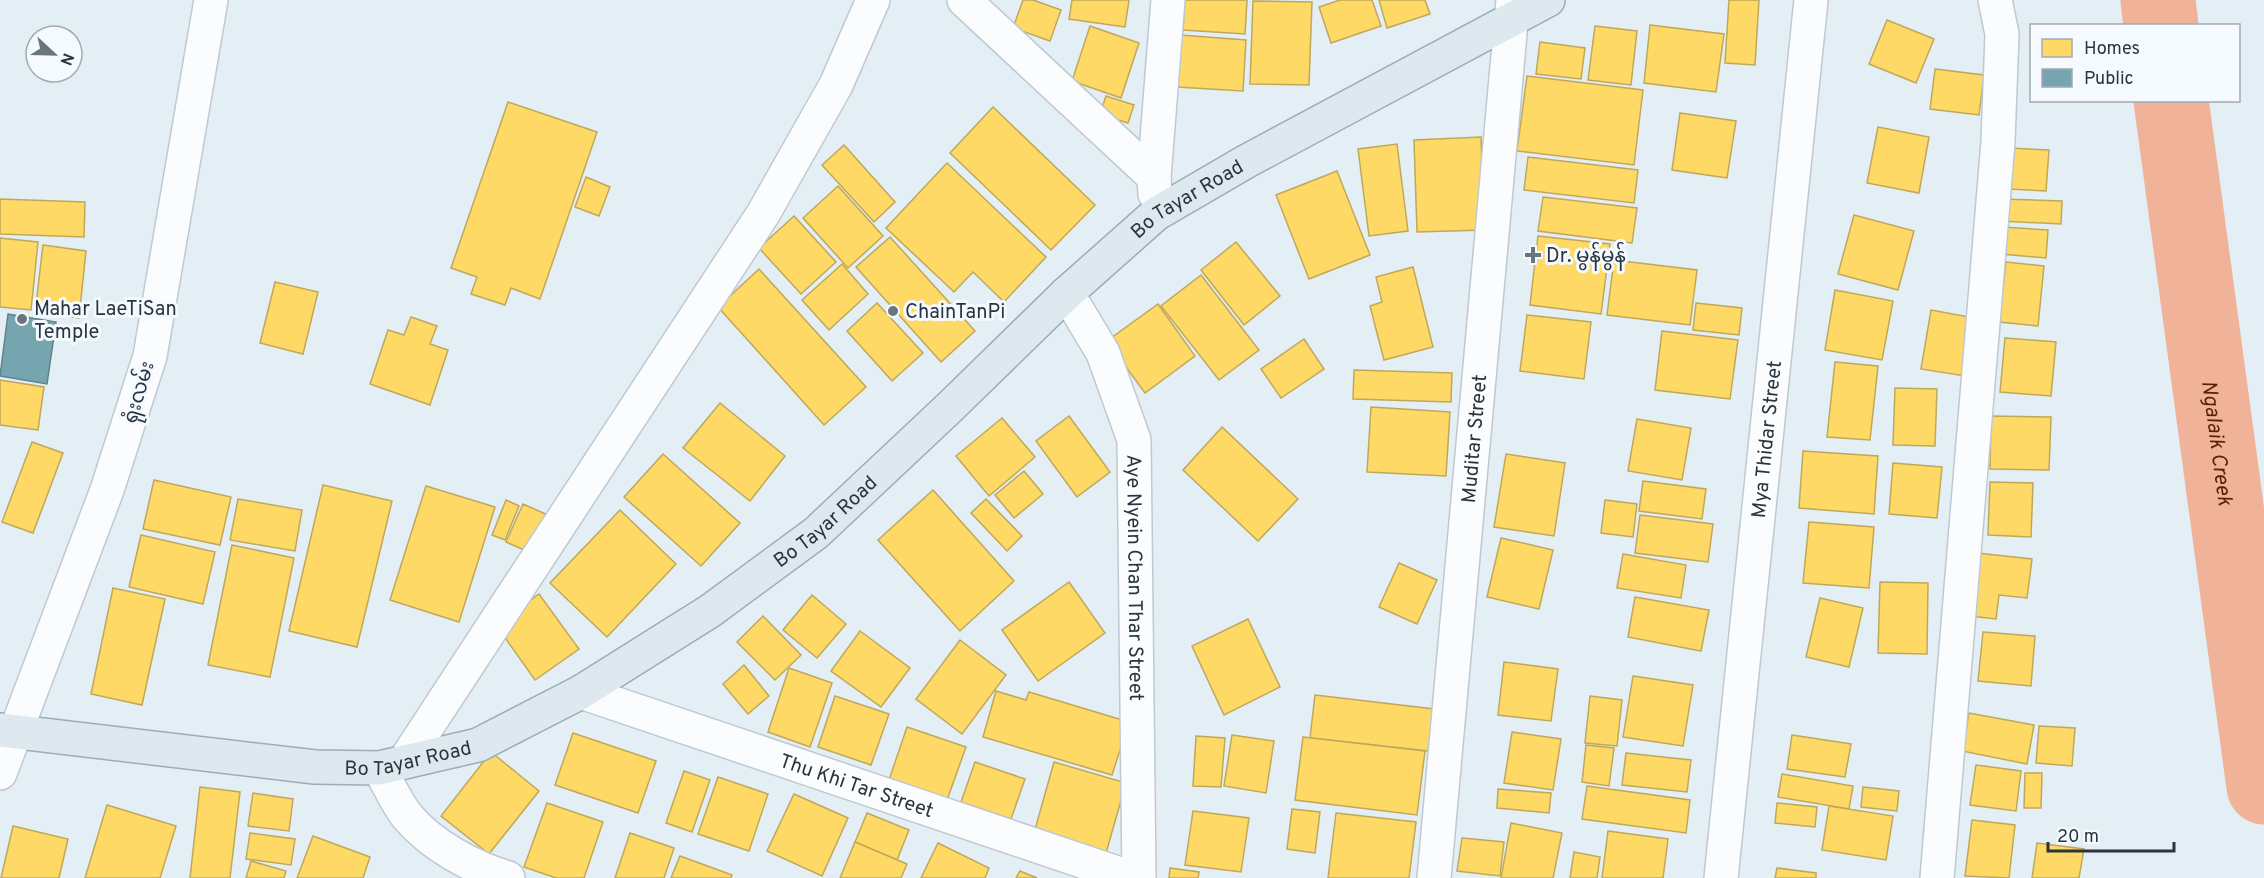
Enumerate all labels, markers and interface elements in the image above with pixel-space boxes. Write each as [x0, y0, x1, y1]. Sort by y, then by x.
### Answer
north arrow [24, 24, 84, 84]
legend [2030, 24, 2240, 102]
text: Homes [2084, 38, 2140, 61]
text: N [55, 50, 77, 68]
text: Public [2084, 68, 2134, 91]
street label: Bo Tayar Road [1126, 155, 1249, 245]
place label: Dr. မွန်မွန် [1546, 241, 1626, 271]
marker: Dr. မွန်မွန် [1524, 246, 1542, 264]
place label: Mahar LaeTiSan Temple [34, 297, 177, 346]
place label: ChainTanPi [905, 300, 1005, 326]
marker: ChainTanPi [886, 304, 900, 318]
marker: Mahar LaeTiSan Temple [15, 312, 29, 326]
street label: ရုံးလမ်း [115, 358, 164, 427]
street label: Mya Thidar Street [1747, 359, 1789, 520]
street label: Muditar Street [1457, 373, 1494, 505]
water label: Ngalaik Creek [2194, 379, 2238, 508]
street label: Aye Nyein Chan Thar Street [1119, 454, 1148, 701]
street label: Bo Tayar Road [769, 471, 884, 575]
street label: Bo Tayar Road [344, 736, 474, 783]
street label: Thu Khi Tar Street [776, 749, 937, 825]
scale bar [2048, 815, 2174, 853]
text: 20 m [2057, 826, 2099, 849]

